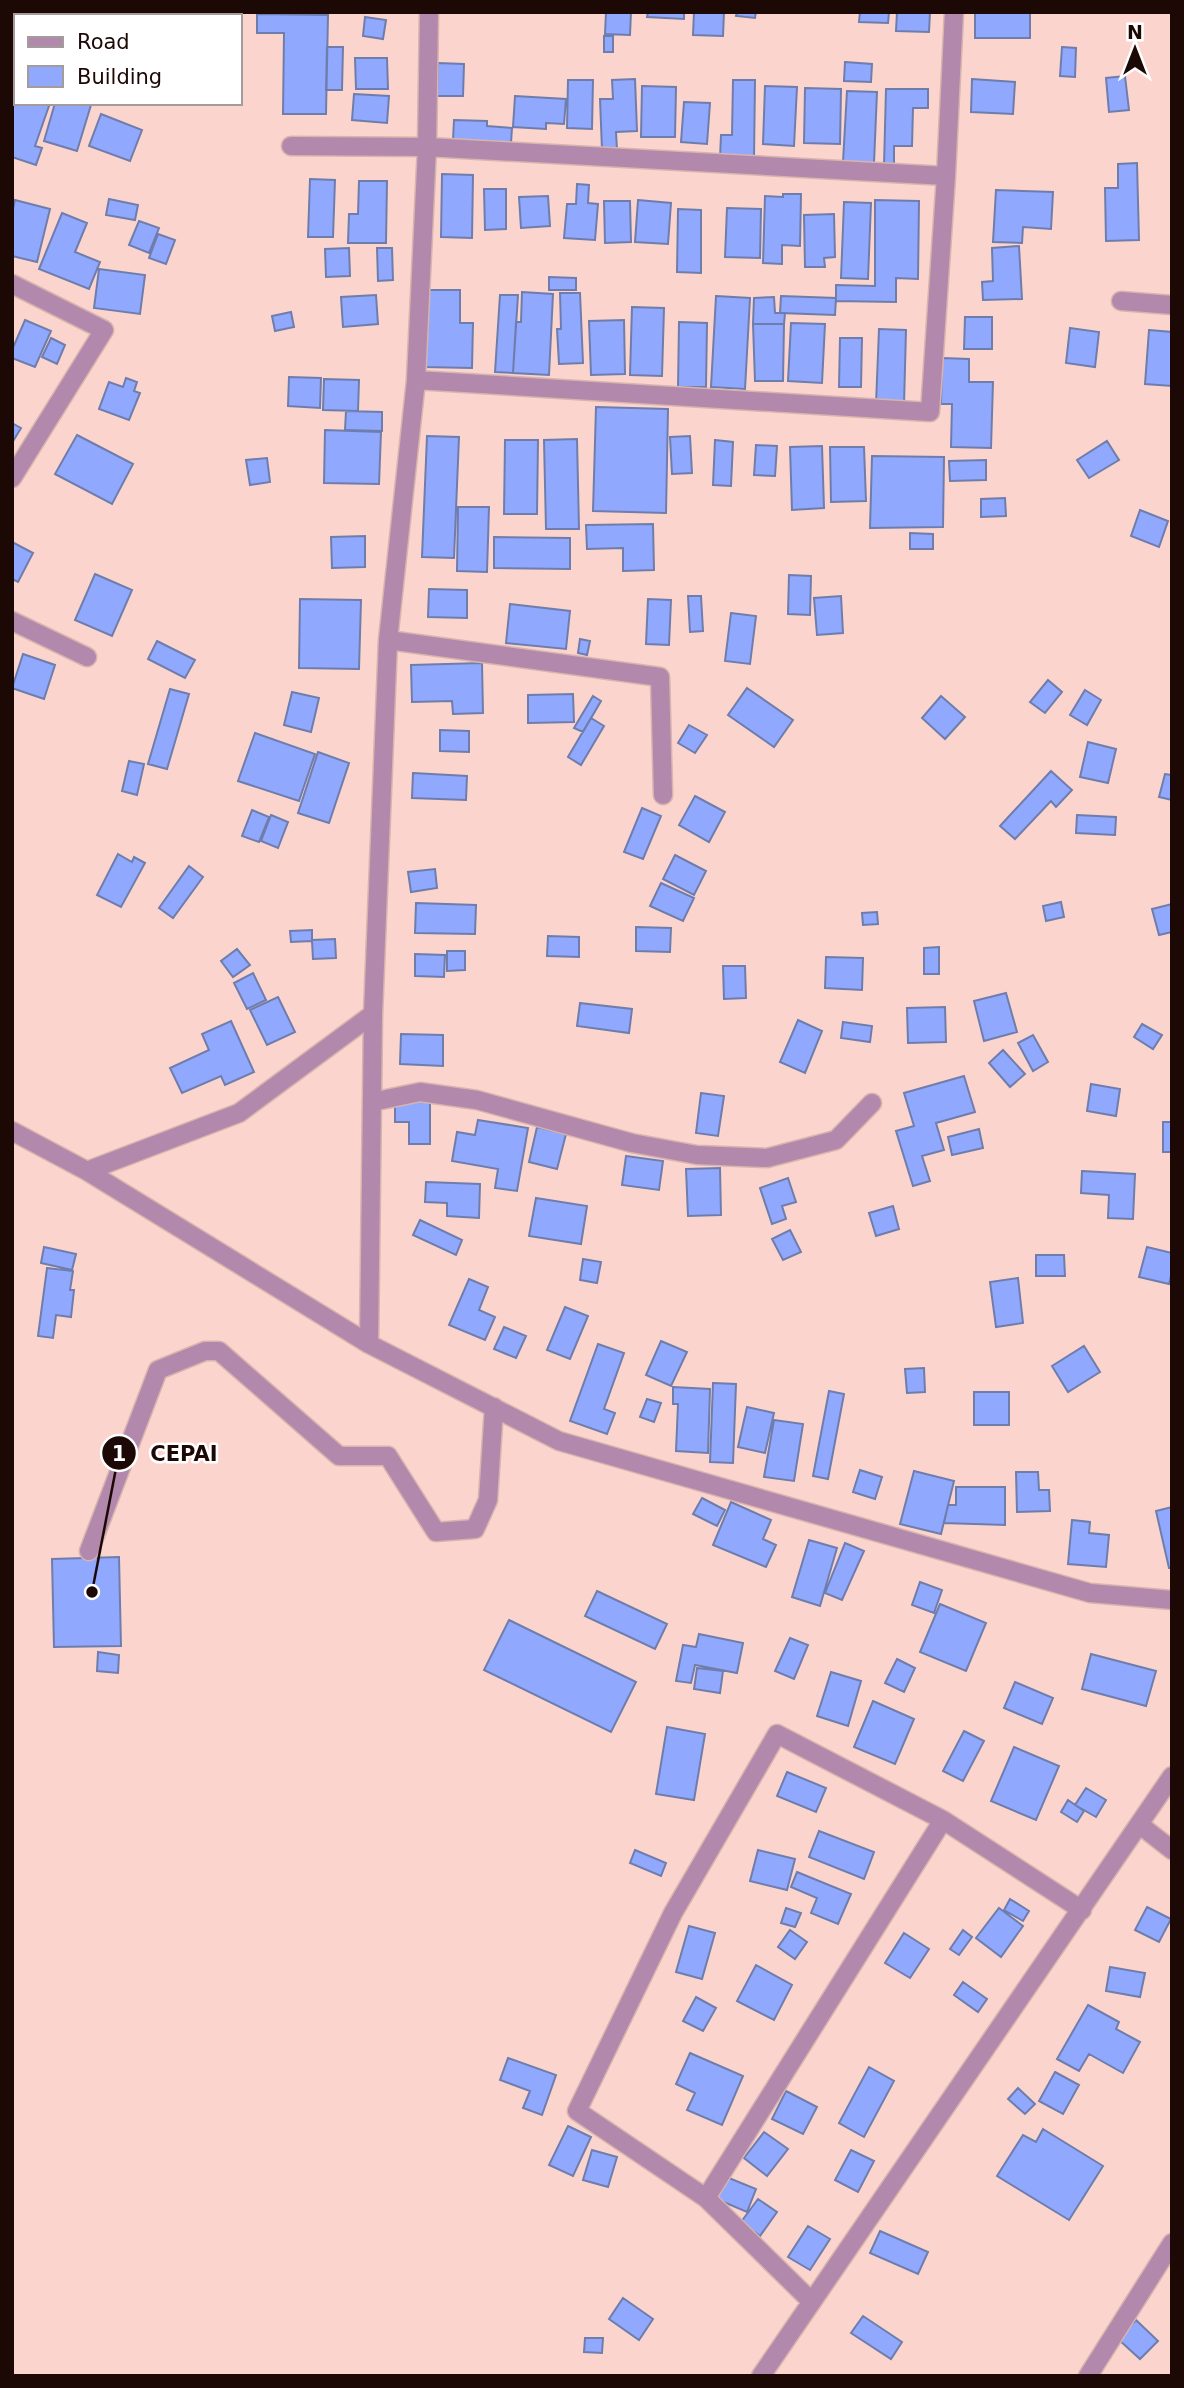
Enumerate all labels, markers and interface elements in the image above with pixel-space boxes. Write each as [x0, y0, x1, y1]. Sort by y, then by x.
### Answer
legend [14, 14, 242, 105]
north arrow [1100, 14, 1170, 84]
text: N [1127, 21, 1143, 43]
text: Road [77, 30, 130, 54]
text: Building [77, 65, 162, 89]
callout: CEPAI [102, 1432, 232, 1474]
text: 1 [112, 1442, 126, 1466]
text: CEPAI [150, 1442, 218, 1466]

